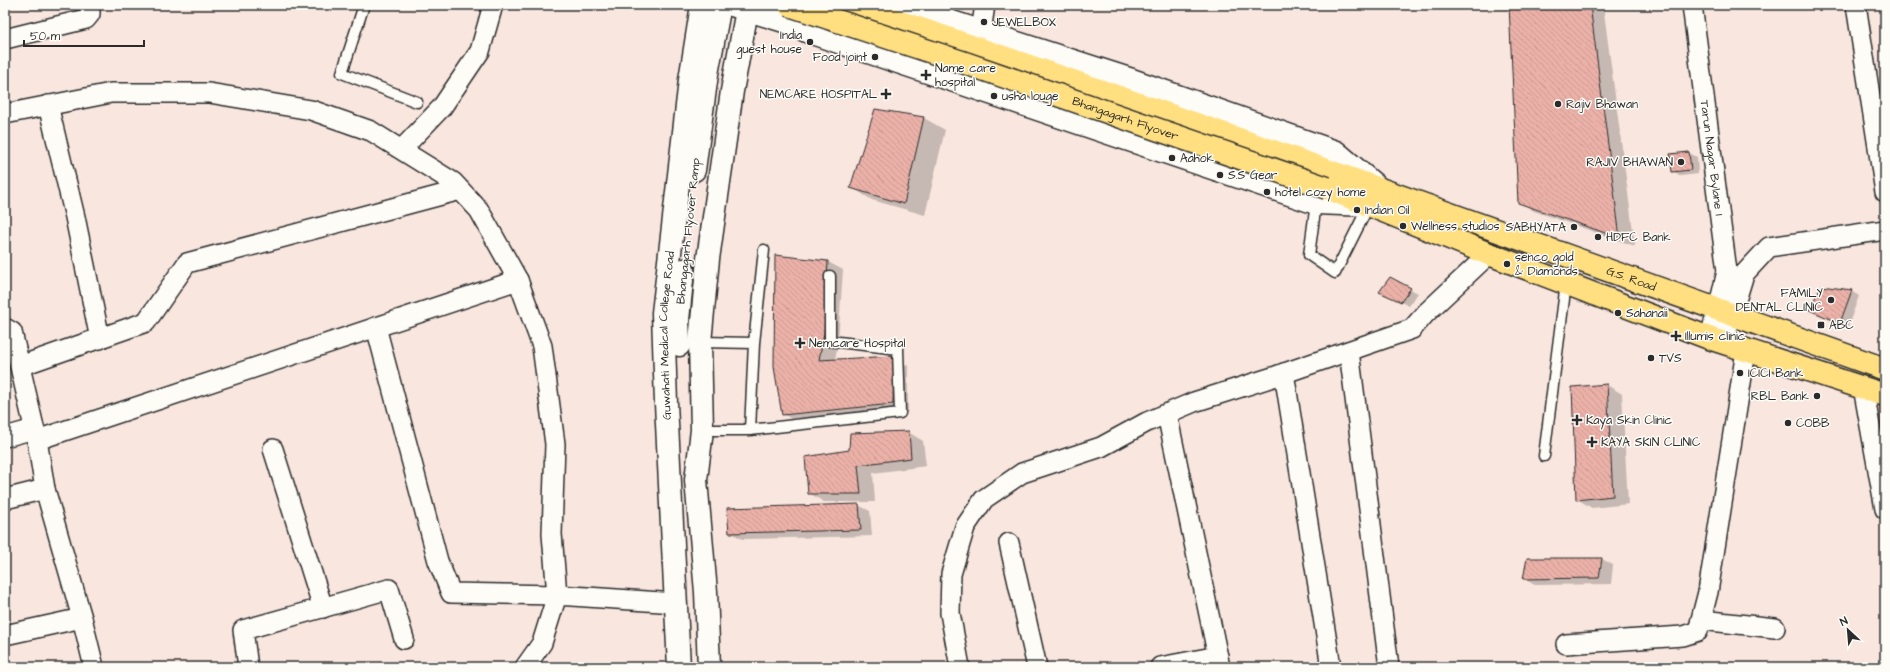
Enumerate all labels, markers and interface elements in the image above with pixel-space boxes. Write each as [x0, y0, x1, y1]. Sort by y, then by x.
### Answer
place label: JEWELBOX [992, 14, 1056, 31]
marker: JEWELBOX [979, 17, 989, 27]
scale bar [24, 22, 144, 48]
place label: India guest house [736, 27, 802, 59]
text: 50 m [30, 28, 61, 45]
marker: India guest house [805, 37, 815, 47]
place label: Food joint [813, 49, 867, 66]
marker: Food joint [870, 52, 880, 62]
place label: Name care hospital [935, 60, 997, 91]
marker: Name care hospital [920, 69, 932, 81]
place label: NEMCARE HOSPITAL [760, 86, 878, 103]
marker: NEMCARE HOSPITAL [880, 88, 892, 100]
place label: usha louge [1002, 88, 1059, 106]
marker: usha louge [989, 91, 999, 101]
street label: Bhangagarh Flyover [1070, 93, 1181, 145]
place label: Rajiv Bhawan [1566, 96, 1638, 113]
marker: Rajiv Bhawan [1553, 99, 1563, 109]
street label: Tarun Nagar Bylane 1 [1696, 99, 1728, 217]
place label: Aahok [1180, 150, 1214, 167]
marker: Aahok [1167, 153, 1177, 163]
place label: RAJIV BHAWAN [1586, 154, 1673, 171]
street label: Bhangagarh Flyover Ramp [672, 157, 706, 305]
marker: RAJIV BHAWAN [1676, 157, 1686, 167]
place label: S.S Gear [1228, 167, 1278, 184]
marker: S.S Gear [1215, 170, 1225, 180]
place label: hotel cozy home [1275, 184, 1366, 202]
marker: hotel cozy home [1262, 187, 1272, 197]
place label: Indian Oil [1365, 202, 1410, 219]
marker: Indian Oil [1352, 205, 1362, 215]
place label: Wellness studios [1411, 218, 1500, 235]
place label: SABHYATA [1506, 219, 1566, 236]
marker: Wellness studios [1398, 221, 1408, 231]
marker: SABHYATA [1569, 222, 1579, 232]
place label: HDFC Bank [1606, 229, 1671, 246]
marker: HDFC Bank [1593, 232, 1603, 242]
place label: senco gold & Diamonds [1515, 249, 1578, 280]
street label: Guwahati Medical College Road [655, 250, 679, 420]
marker: senco gold & Diamonds [1502, 259, 1512, 269]
street label: G.S. Road [1604, 262, 1658, 296]
place label: FAMILY DENTAL CLINIC [1736, 285, 1824, 316]
marker: FAMILY DENTAL CLINIC [1826, 295, 1836, 305]
place label: Sahanaii [1626, 305, 1668, 322]
marker: Sahanaii [1613, 308, 1623, 318]
place label: ABC [1829, 317, 1854, 334]
marker: ABC [1816, 320, 1826, 330]
place label: Illumis clinic [1685, 328, 1746, 345]
marker: Illumis clinic [1670, 330, 1682, 342]
place label: Nemcare Hospital [809, 335, 905, 352]
marker: Nemcare Hospital [794, 337, 806, 349]
place label: TVS [1659, 350, 1682, 367]
marker: TVS [1646, 353, 1656, 363]
place label: ICICI Bank [1748, 365, 1804, 382]
marker: ICICI Bank [1735, 368, 1745, 378]
place label: RBL Bank [1751, 388, 1810, 405]
marker: RBL Bank [1812, 391, 1822, 401]
place label: Kaya Skin Clinic [1586, 412, 1673, 430]
marker: Kaya Skin Clinic [1571, 414, 1583, 426]
place label: COBB [1796, 415, 1830, 432]
marker: COBB [1783, 418, 1793, 428]
place label: KAYA SKIN CLINIC [1601, 434, 1701, 451]
marker: KAYA SKIN CLINIC [1586, 436, 1598, 448]
north arrow [1828, 610, 1868, 650]
text: N [1837, 613, 1850, 630]

